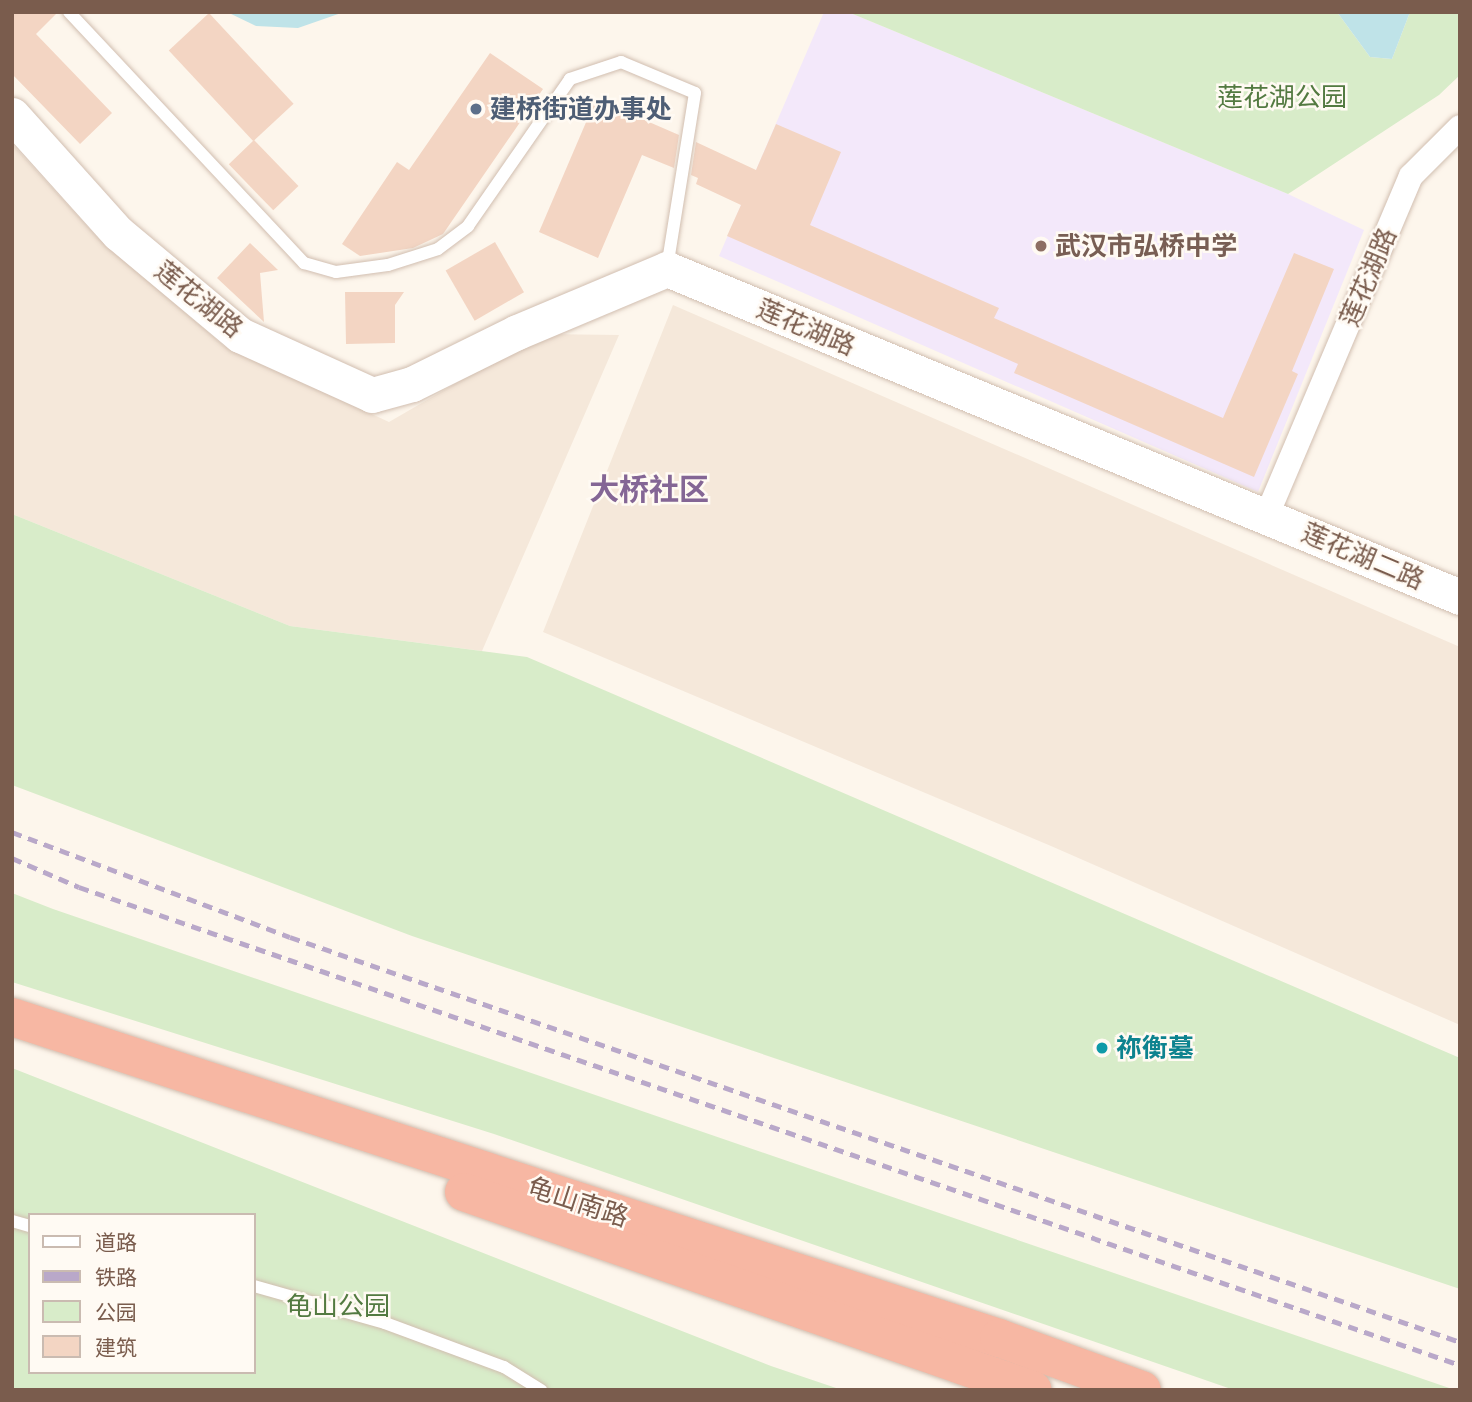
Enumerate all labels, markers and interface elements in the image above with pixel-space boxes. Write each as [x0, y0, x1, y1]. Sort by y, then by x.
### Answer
park label: 莲花湖公园 [1217, 81, 1347, 113]
place label: 建桥街道办事处 [490, 93, 672, 125]
marker: 建桥街道办事处 [468, 101, 484, 117]
street label: 莲花湖路 [1333, 223, 1403, 331]
place label: 武汉市弘桥中学 [1055, 230, 1237, 262]
marker: 武汉市弘桥中学 [1033, 238, 1049, 254]
street label: 莲花湖路 [149, 254, 249, 344]
street label: 莲花湖路 [752, 292, 860, 362]
district label: 大桥社区 [589, 471, 709, 507]
street label: 莲花湖二路 [1297, 516, 1429, 596]
place label: 祢衡墓 [1116, 1032, 1194, 1064]
marker: 祢衡墓 [1094, 1040, 1110, 1056]
street label: 龟山南路 [524, 1171, 632, 1233]
legend [28, 1213, 256, 1374]
text: 道路 [95, 1226, 137, 1258]
text: 铁路 [95, 1261, 137, 1293]
park label: 龟山公园 [286, 1290, 390, 1322]
text: 公园 [95, 1296, 137, 1328]
text: 建筑 [95, 1331, 137, 1363]

